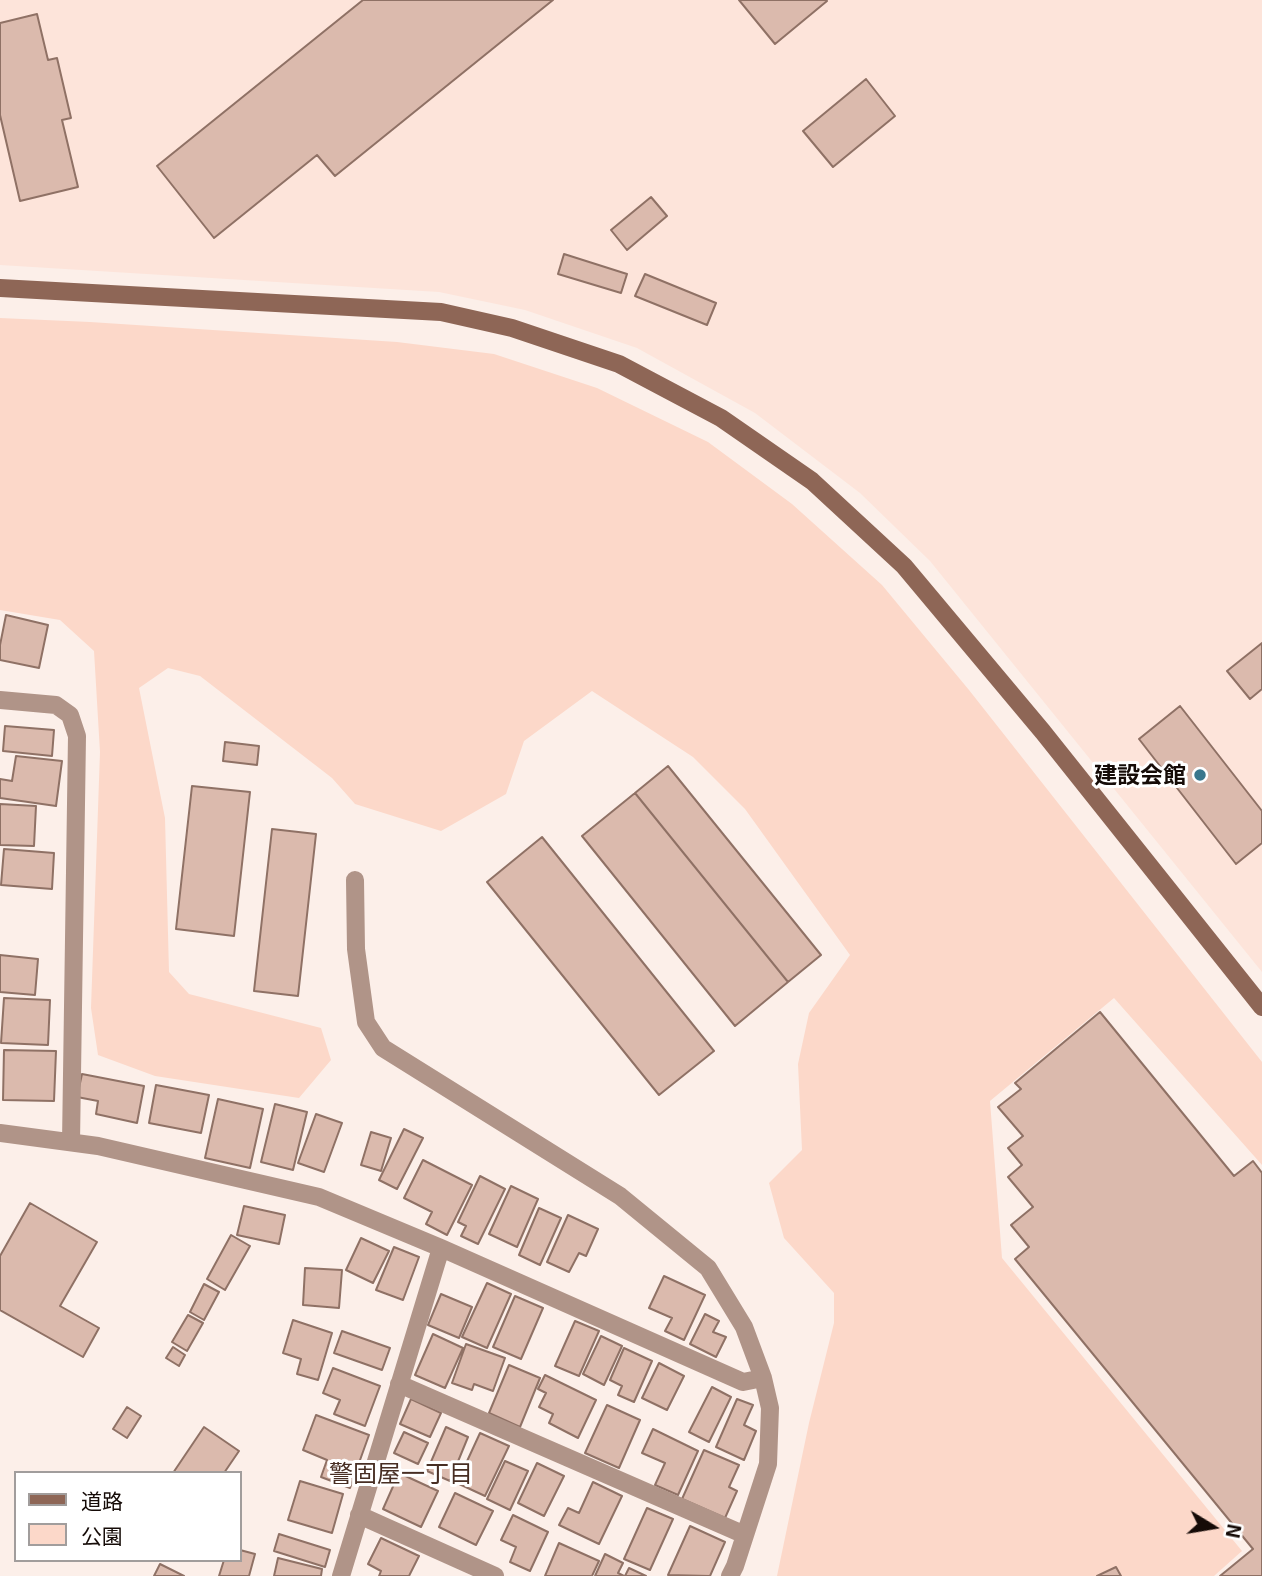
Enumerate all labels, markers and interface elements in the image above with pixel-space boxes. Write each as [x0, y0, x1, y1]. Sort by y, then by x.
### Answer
place label: 建設会館 [1094, 761, 1186, 789]
marker: 建設会館 [1192, 767, 1208, 783]
district label: 警固屋一丁目 [329, 1460, 473, 1488]
legend [14, 1471, 242, 1562]
text: 道路 [81, 1488, 123, 1513]
north arrow [1178, 1492, 1248, 1562]
text: N [1222, 1522, 1247, 1540]
text: 公園 [81, 1523, 123, 1548]

